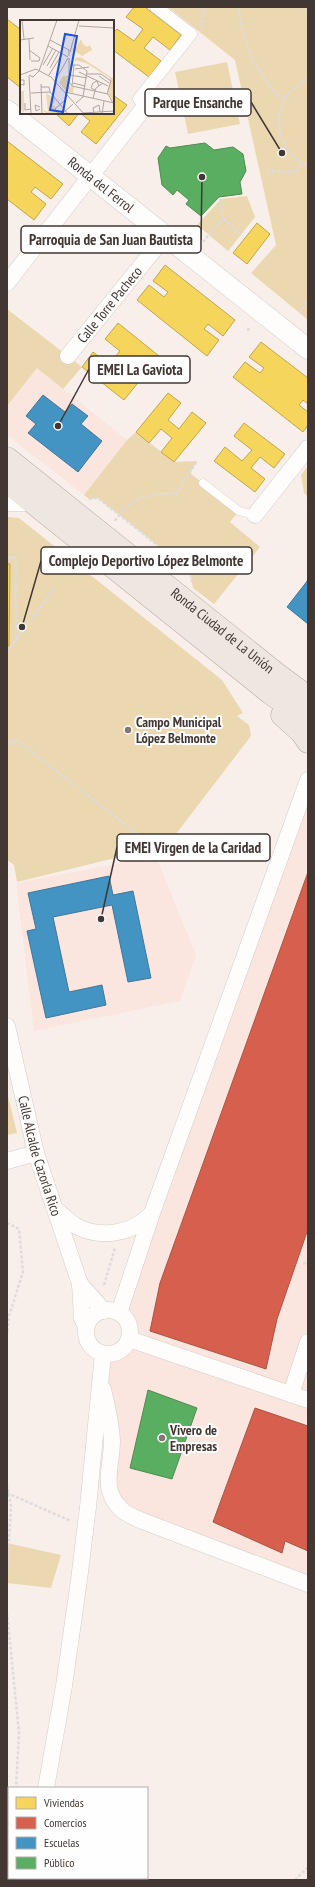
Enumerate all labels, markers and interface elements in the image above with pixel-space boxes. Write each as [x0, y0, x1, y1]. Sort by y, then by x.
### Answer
inset map [20, 20, 114, 114]
callout: Parque Ensanche [145, 89, 251, 116]
text: Parque Ensanche [153, 93, 243, 112]
street label: Ronda del Ferrol [64, 153, 138, 217]
callout: Parroquia de San Juan Bautista [21, 226, 201, 253]
text: Parroquia de San Juan Bautista [29, 230, 193, 249]
street label: Calle Torre Pacheco [73, 263, 146, 347]
callout: EMEI La Gaviota [89, 356, 190, 383]
text: EMEI La Gaviota [97, 360, 183, 379]
callout: Complejo Deportivo López Belmonte [41, 547, 252, 574]
text: Complejo Deportivo López Belmonte [49, 551, 243, 570]
street label: Ronda Ciudad de La Unión [167, 584, 278, 677]
place label: Campo Municipal López Belmonte [136, 713, 222, 747]
marker: Campo Municipal López Belmonte [123, 725, 133, 735]
callout: EMEI Virgen de la Caridad [117, 834, 270, 861]
text: EMEI Virgen de la Caridad [125, 838, 262, 857]
street label: Calle Alcalde Cazorla Rico [14, 1094, 66, 1218]
place label: Vivero de Empresas [169, 1421, 217, 1455]
marker: Vivero de Empresas [157, 1433, 167, 1443]
legend [8, 1787, 148, 1879]
text: Viviendas [43, 1795, 84, 1810]
text: Comercios [44, 1815, 87, 1830]
text: Escuelas [44, 1835, 79, 1850]
text: Público [44, 1855, 74, 1870]

